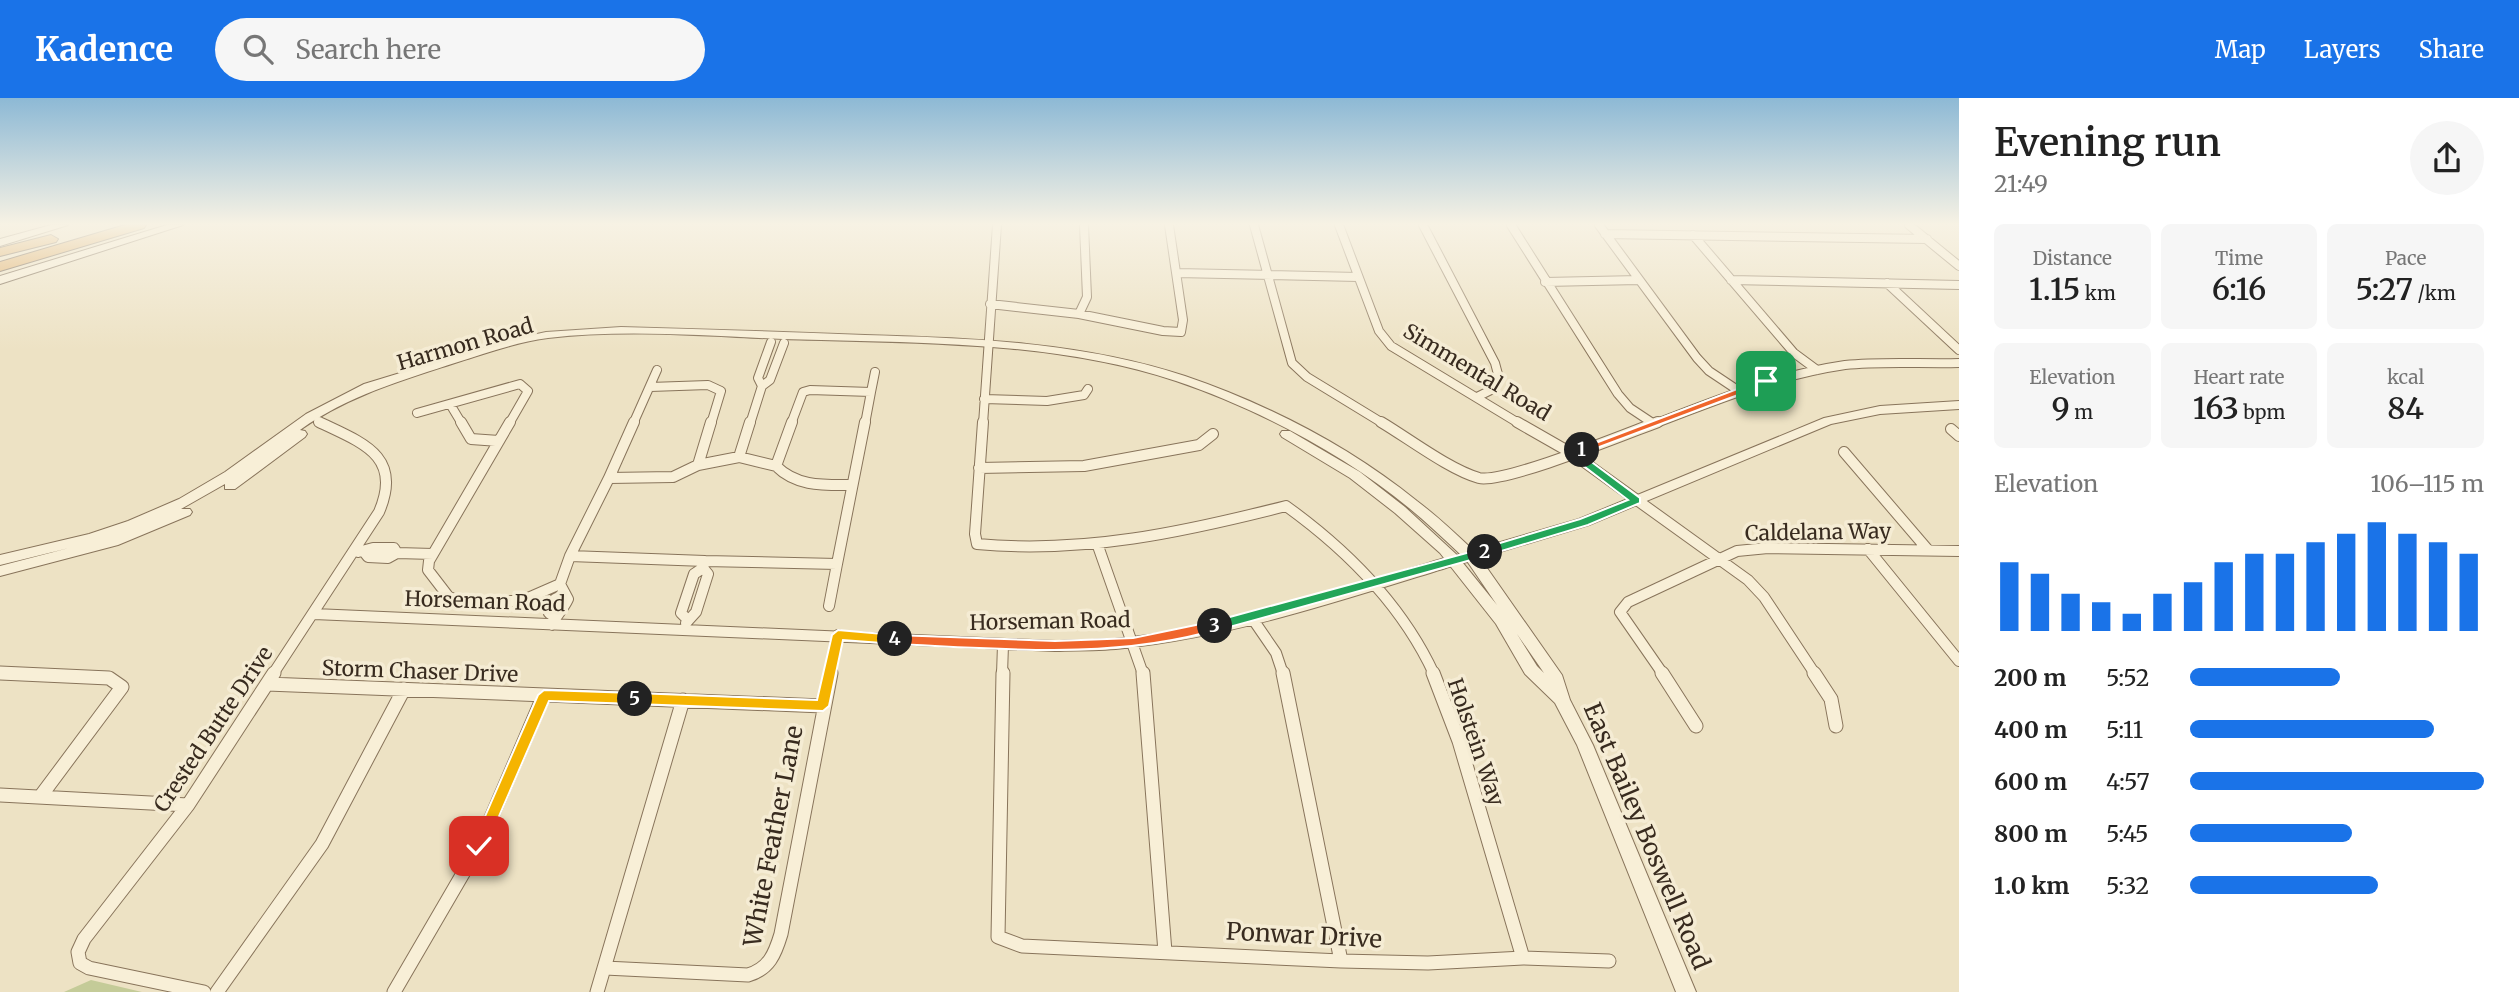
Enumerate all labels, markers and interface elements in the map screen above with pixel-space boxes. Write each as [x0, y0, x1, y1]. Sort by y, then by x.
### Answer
search box [215, 18, 705, 81]
text: Kadence [35, 29, 173, 70]
icon: search [239, 30, 277, 68]
text: Search here [295, 33, 441, 66]
text: Map [2215, 34, 2266, 65]
text: Layers [2304, 34, 2380, 65]
text: Share [2418, 34, 2484, 65]
text: Evening run [1994, 119, 2221, 166]
button: share [2410, 121, 2484, 195]
text: 21:49 [1994, 169, 2048, 198]
text: Distance [2033, 246, 2112, 270]
text: Time [2215, 246, 2263, 270]
text: Pace [2385, 246, 2426, 270]
text: 1.15 [2029, 270, 2080, 308]
text: 6:16 [2212, 270, 2266, 308]
text: 5:27 [2356, 270, 2413, 308]
text: km [2080, 281, 2116, 305]
text: /km [2413, 281, 2456, 305]
street label: Harmon Road [394, 312, 537, 376]
street label: Simmental Road [1398, 317, 1556, 427]
pin [1736, 351, 1796, 411]
icon: arrive [1747, 362, 1785, 400]
text: Elevation [2029, 365, 2115, 389]
text: Heart rate [2194, 365, 2284, 389]
text: kcal [2387, 365, 2424, 389]
text: 9 [2051, 389, 2070, 427]
text: 163 [2193, 389, 2239, 427]
text: 84 [2387, 389, 2424, 427]
text: m [2070, 400, 2093, 424]
text: bpm [2239, 400, 2285, 424]
pin: 1 [1564, 432, 1600, 468]
text: 1 [1577, 437, 1586, 461]
text: Elevation [1994, 469, 2098, 498]
text: 106–115 m [2371, 469, 2484, 498]
street label: Caldelana Way [1745, 517, 1892, 547]
pin: 2 [1468, 534, 1502, 570]
text: 2 [1479, 539, 1490, 563]
street label: Horseman Road [404, 585, 566, 617]
street label: Horseman Road [969, 606, 1131, 636]
pin: 3 [1198, 608, 1232, 644]
text: 3 [1209, 613, 1220, 637]
pin: 4 [878, 622, 912, 656]
text: 4 [888, 626, 901, 650]
street label: Crested Butte Drive [148, 641, 278, 817]
street label: Storm Chaser Drive [321, 654, 519, 688]
text: 200 m [1994, 663, 2066, 692]
text: 5:52 [2106, 663, 2150, 692]
street label: Holstein Way [1442, 675, 1511, 810]
pin: 5 [618, 682, 652, 716]
text: 5 [629, 686, 640, 710]
street label: East Bailey Boswell Road [1577, 698, 1717, 974]
text: 400 m [1994, 715, 2068, 744]
text: 5:11 [2106, 715, 2143, 744]
street label: White Feather Lane [736, 723, 810, 950]
text: 600 m [1994, 767, 2067, 796]
text: 4:57 [2106, 767, 2150, 796]
pin [449, 816, 509, 876]
text: 800 m [1994, 819, 2067, 848]
text: 5:45 [2106, 819, 2148, 848]
icon: check [460, 827, 498, 865]
text: 1.0 km [1994, 871, 2069, 900]
text: 5:32 [2106, 871, 2149, 900]
street label: Ponwar Drive [1225, 915, 1383, 955]

